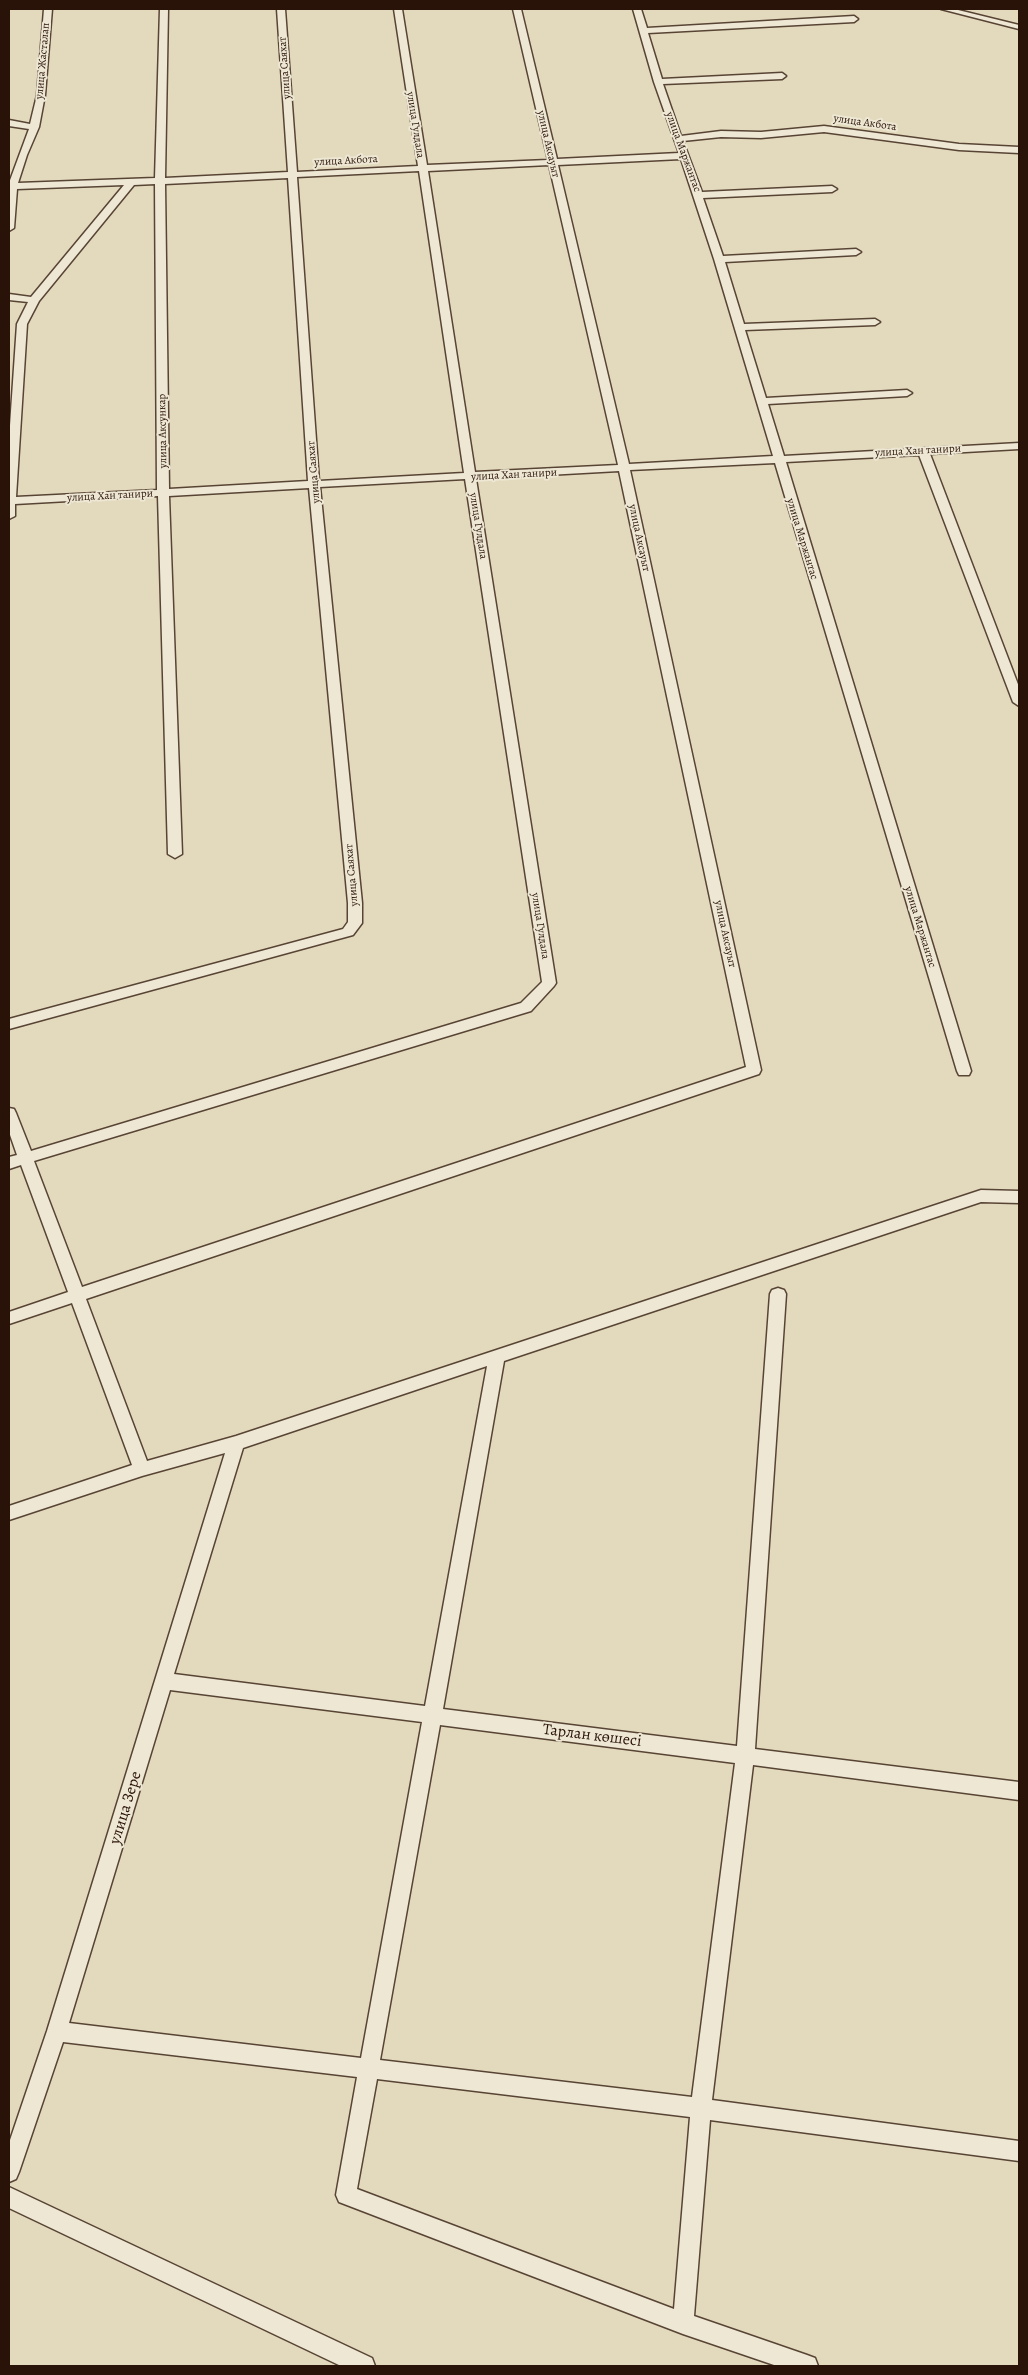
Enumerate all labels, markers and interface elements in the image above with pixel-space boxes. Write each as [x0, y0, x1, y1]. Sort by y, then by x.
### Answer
street label: улица Жасталап [33, 22, 53, 100]
street label: улица Саяхат [276, 36, 294, 100]
street label: улица Гулдала [403, 91, 427, 159]
street label: улица Аксауыт [534, 109, 562, 179]
street label: улица Маржантас [662, 110, 704, 194]
street label: улица Акбота [833, 112, 897, 134]
street label: улица Акбота [314, 153, 378, 169]
street label: улица Аксункар [156, 394, 170, 468]
street label: улица Саяхат [305, 440, 323, 504]
street label: улица Хан танири [875, 442, 961, 460]
street label: улица Хан танири [471, 466, 557, 484]
street label: улица Хан танири [67, 487, 153, 505]
street label: улица Гулдала [466, 492, 490, 560]
street label: улица Маржантас [783, 497, 821, 581]
street label: улица Аксауыт [625, 503, 653, 573]
street label: улица Саяхат [343, 843, 361, 907]
street label: улица Маржантас [901, 885, 939, 969]
street label: улица Гулдала [528, 892, 552, 960]
street label: улица Аксауыт [711, 899, 739, 969]
street label: Тарлан көшесі [541, 1720, 643, 1752]
street label: улица Зере [106, 1769, 146, 1847]

